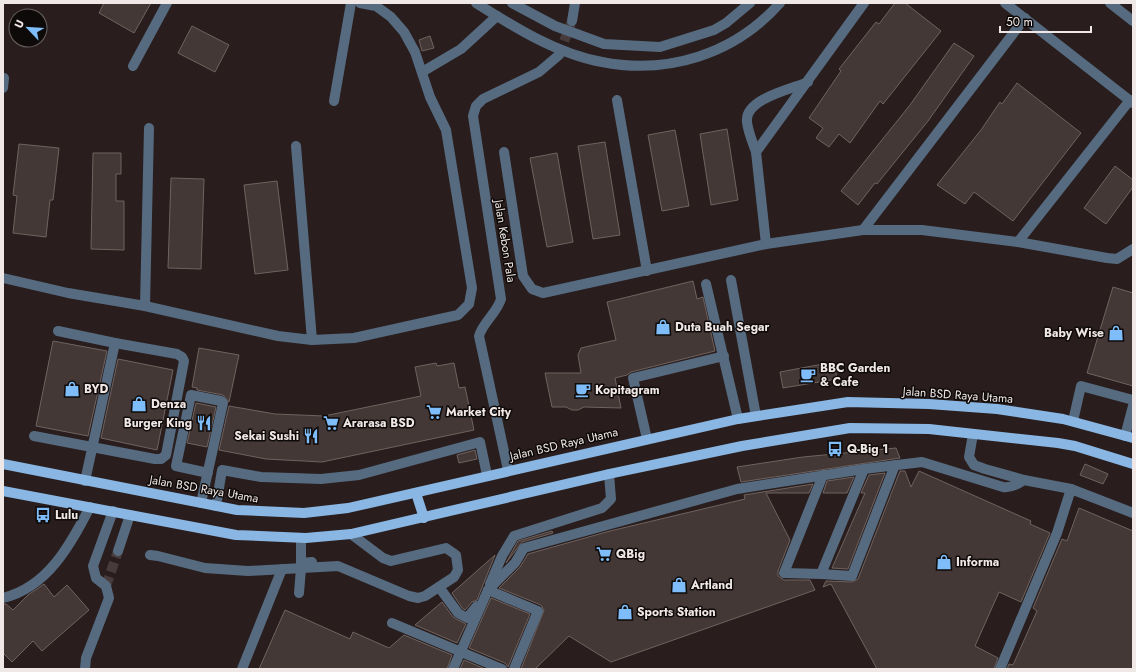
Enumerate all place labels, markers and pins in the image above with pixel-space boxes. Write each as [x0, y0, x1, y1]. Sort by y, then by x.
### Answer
shop icon: Duta Buah Segar [654, 318, 672, 336]
place label: Duta Buah Segar [675, 318, 770, 336]
place label: Baby Wise [1044, 324, 1104, 342]
shop icon: Baby Wise [1107, 324, 1125, 342]
place label: BBC Garden & Cafe [820, 359, 890, 391]
cafe icon: BBC Garden & Cafe [799, 366, 817, 384]
shop icon: BYD [63, 380, 81, 398]
place label: BYD [84, 380, 109, 398]
cafe icon: Kopitagram [574, 381, 592, 399]
place label: Kopitagram [595, 381, 660, 399]
shop icon: Denza [130, 395, 148, 413]
place label: Denza [151, 395, 186, 413]
supermarket icon: Market City [425, 403, 443, 421]
place label: Market City [446, 403, 512, 421]
place label: Burger King [124, 414, 192, 432]
restaurant icon: Burger King [195, 414, 213, 432]
supermarket icon: Ararasa BSD [322, 414, 340, 432]
place label: Ararasa BSD [342, 414, 415, 432]
place label: Sekai Sushi [234, 427, 299, 445]
restaurant icon: Sekai Sushi [302, 427, 320, 445]
bus stop icon: Q-Big 1 [826, 440, 844, 458]
place label: Q-Big 1 [847, 440, 888, 458]
bus stop icon: Lulu [34, 506, 52, 524]
place label: Lulu [55, 506, 78, 524]
supermarket icon: QBig [595, 545, 613, 563]
place label: QBig [616, 545, 645, 563]
shop icon: Informa [935, 553, 953, 571]
place label: Informa [956, 553, 999, 571]
shop icon: Artland [670, 576, 688, 594]
place label: Artland [690, 576, 733, 594]
shop icon: Sports Station [616, 603, 634, 621]
place label: Sports Station [637, 603, 716, 621]

